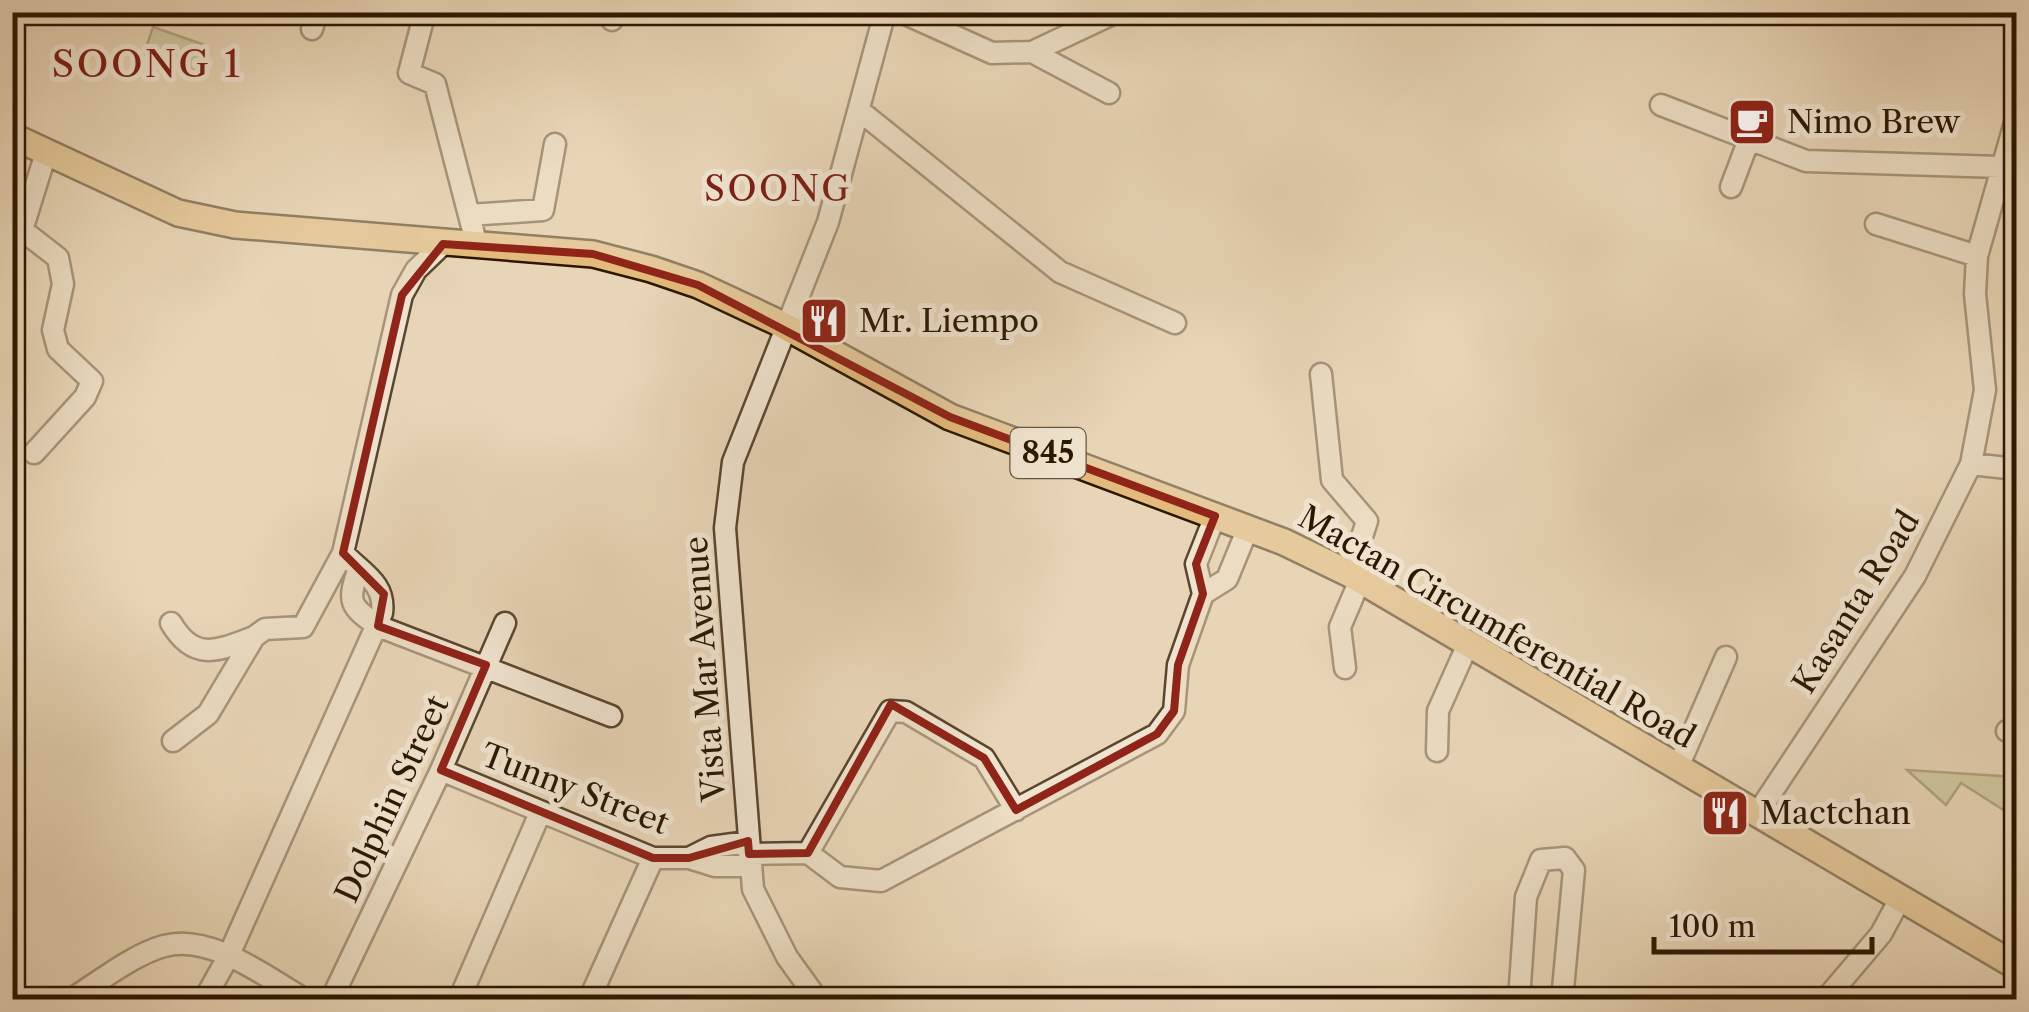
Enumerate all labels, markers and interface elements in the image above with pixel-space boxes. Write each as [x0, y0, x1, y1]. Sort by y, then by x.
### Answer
district label: SOONG 1 [52, 40, 242, 87]
cafe icon: Nimo Brew [1726, 96, 1778, 148]
place label: Nimo Brew [1787, 102, 1961, 141]
district label: SOONG [704, 167, 852, 210]
restaurant icon: Mr. Liempo [798, 295, 850, 347]
place label: Mr. Liempo [859, 301, 1039, 340]
road number: 845 [1010, 428, 1086, 478]
street label: Mactan Circumferential Road [1292, 497, 1702, 756]
street label: Kasanta Road [1784, 503, 1927, 700]
street label: Vista Mar Avenue [676, 535, 733, 804]
street label: Dolphin Street [327, 689, 457, 908]
street label: Tunny Street [476, 735, 675, 842]
restaurant icon: Mactchan [1699, 787, 1751, 839]
place label: Mactchan [1760, 793, 1911, 832]
scale bar [1654, 892, 1872, 954]
text: 100 m [1669, 908, 1756, 945]

